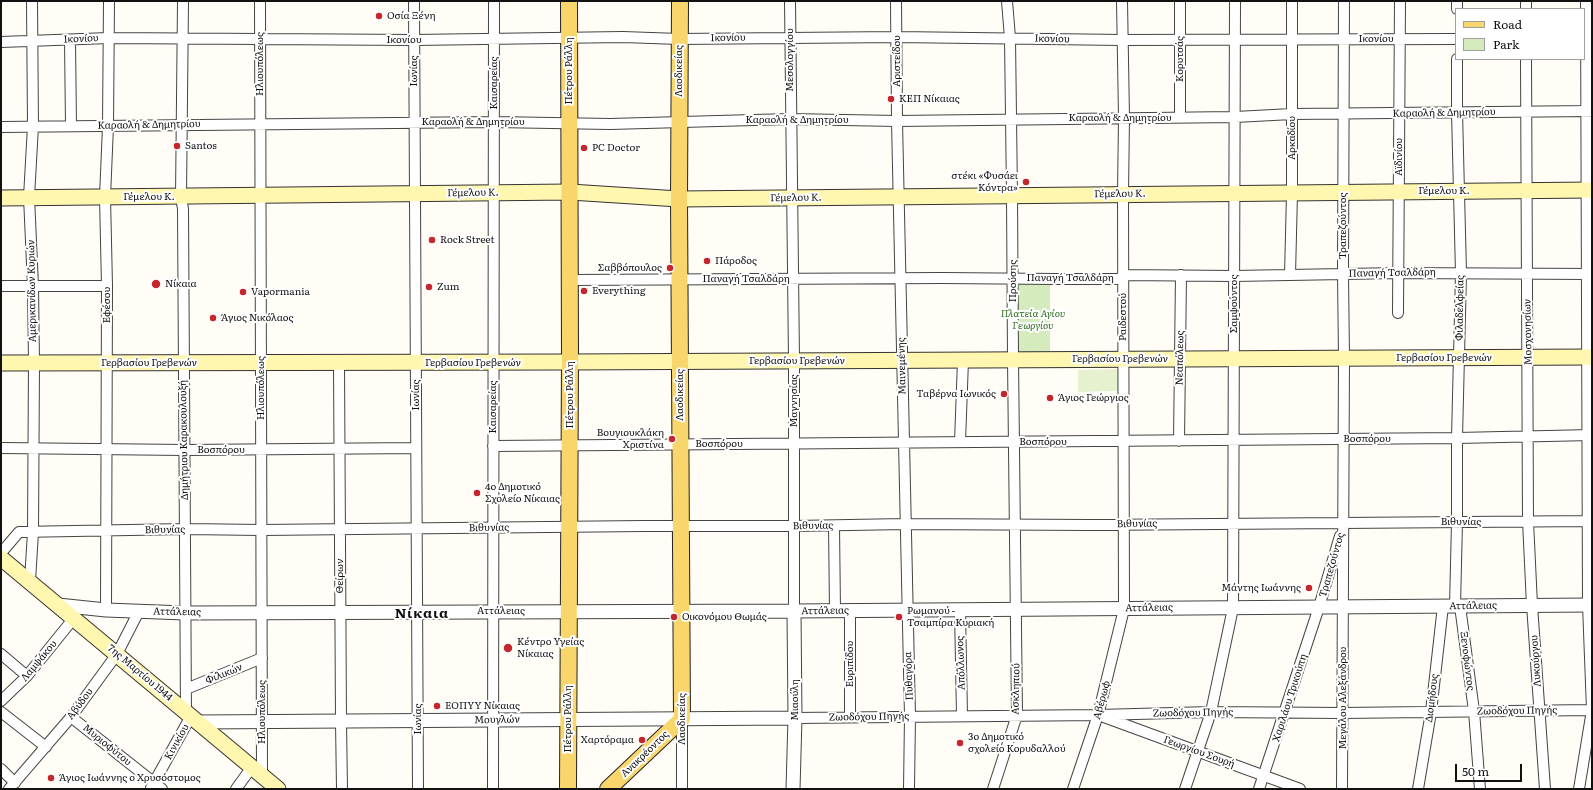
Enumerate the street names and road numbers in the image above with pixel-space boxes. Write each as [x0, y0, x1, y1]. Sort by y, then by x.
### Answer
street label: Μεσολογγίου [784, 28, 796, 92]
street label: Ικονίου [63, 32, 99, 46]
street label: Ηλιουπόλεως [254, 32, 266, 96]
street label: Ικονίου [710, 32, 746, 44]
street label: Ικονίου [1034, 33, 1070, 45]
street label: Ικονίου [1359, 33, 1393, 45]
street label: Ικονίου [387, 34, 421, 46]
street label: Αριστείδου [891, 35, 903, 87]
street label: Κορυτσάς [1174, 36, 1186, 82]
street label: Πέτρου Ράλλη [563, 37, 575, 105]
street label: Λαοδικείας [673, 45, 685, 97]
street label: Ιωνίας [408, 55, 420, 87]
street label: Καισαρείας [488, 57, 500, 109]
street label: Καραολή & Δημητρίου [1392, 106, 1496, 120]
street label: Καραολή & Δημητρίου [1069, 112, 1171, 124]
street label: Καραολή & Δημητρίου [746, 114, 848, 126]
street label: Καραολή & Δημητρίου [422, 116, 524, 128]
street label: Αρκαδίου [1286, 116, 1298, 160]
street label: Καραολή & Δημητρίου [97, 118, 201, 132]
street label: Αϊδινίου [1393, 138, 1405, 176]
street label: Γέμελου Κ. [1418, 185, 1470, 197]
street label: Γέμελου Κ. [447, 187, 499, 199]
street label: Γέμελου Κ. [1094, 188, 1146, 200]
street label: Γέμελου Κ. [123, 191, 175, 203]
street label: Γέμελου Κ. [770, 192, 822, 204]
street label: Τραπεζούντος [1337, 193, 1349, 259]
street label: Αμερικανίδων Κυριών [25, 240, 39, 342]
street label: Προύσης [1007, 260, 1019, 302]
street label: Παναγή Τσαλδάρη [1348, 266, 1436, 280]
street label: Παναγή Τσαλδάρη [1026, 272, 1114, 284]
street label: Παναγή Τσαλδάρη [702, 273, 790, 285]
street label: Σαμψούντος [1228, 275, 1240, 333]
street label: Φιλαδελφείας [1453, 275, 1467, 341]
street label: Εφέσου [101, 287, 113, 323]
street label: Ραιδεστού [1117, 293, 1129, 341]
street label: Μοσχονησίων [1521, 299, 1535, 365]
street label: Νεαπόλεως [1174, 330, 1186, 386]
street label: Μαινεμένης [895, 337, 909, 395]
street label: Γερβασίου Γρεβενών [1396, 352, 1492, 364]
street label: Γερβασίου Γρεβενών [1072, 353, 1168, 365]
street label: Γερβασίου Γρεβενών [749, 355, 845, 367]
street label: Ηλιουπόλεως [255, 356, 267, 420]
street label: Γερβασίου Γρεβενών [101, 357, 197, 369]
street label: Γερβασίου Γρεβενών [425, 357, 521, 369]
street label: Πέτρου Ράλλη [564, 361, 576, 429]
street label: Λαοδικείας [674, 369, 686, 421]
street label: Μαγνησίας [788, 374, 800, 428]
street label: Ιωνίας [410, 379, 422, 411]
street label: Δημήτριου Καρακουλουξή [177, 380, 191, 500]
street label: Καισαρείας [487, 381, 499, 433]
street label: Βοσπόρου [1343, 433, 1391, 445]
street label: Βοσπόρου [1019, 436, 1067, 448]
street label: Βοσπόρου [695, 438, 743, 450]
street label: Βοσπόρου [197, 444, 245, 456]
street label: Βιθυνίας [1441, 516, 1481, 528]
street label: Βιθυνίας [1117, 518, 1157, 530]
street label: Βιθυνίας [793, 520, 833, 532]
street label: Βιθυνίας [469, 522, 509, 534]
street label: Βιθυνίας [145, 524, 185, 536]
street label: Τραπεζούντος [1317, 531, 1347, 599]
street label: Θείρων [334, 559, 346, 593]
street label: Αττάλειας [1449, 600, 1497, 612]
street label: Αττάλειας [1125, 602, 1173, 614]
street label: Αττάλειας [477, 605, 525, 617]
street label: Αττάλειας [801, 605, 849, 617]
street label: Αττάλειας [153, 606, 201, 618]
street label: Ξενοφώντος [1457, 631, 1477, 691]
street label: Λυκούργου [1528, 635, 1544, 687]
street label: Απόλλωνος [954, 636, 968, 690]
street label: Λαμψάκου [18, 638, 60, 684]
street label: Ευριπίδου [844, 641, 856, 687]
street label: 7ης Μαρτίου 1944 [105, 642, 175, 704]
street label: Μεγάλου Αλεξάνδρου [1337, 647, 1349, 749]
street label: Πυθαγόρα [902, 651, 916, 701]
street label: Χαριλάου Τρικούπη [1270, 653, 1310, 743]
street label: Φιλικών [204, 661, 244, 687]
street label: Ασκληπιού [1010, 663, 1022, 715]
street label: Διομήδους [1423, 673, 1441, 723]
street label: Μιαούλη [789, 679, 801, 721]
street label: Αβέρωφ [1091, 679, 1113, 721]
street label: Ηλιουπόλεως [256, 680, 268, 744]
street label: Πέτρου Ράλλη [562, 685, 574, 753]
street label: Αβύδου [64, 686, 96, 722]
street label: Λαοδικείας [676, 693, 688, 745]
street label: Ιωνίας [412, 703, 424, 735]
street label: Ζωοδόχου Πηγής [1477, 704, 1557, 718]
street label: Ζωοδόχου Πηγής [1153, 706, 1233, 720]
street label: Ζωοδόχου Πηγής [829, 710, 909, 724]
street label: Μουγλών [474, 714, 520, 726]
street label: Μυριοφύτου [80, 722, 134, 768]
street label: Κινικίου [162, 722, 192, 762]
street label: Ανακρέοντος [619, 728, 671, 780]
street label: Γεωργίου Σουρή [1162, 734, 1236, 770]

